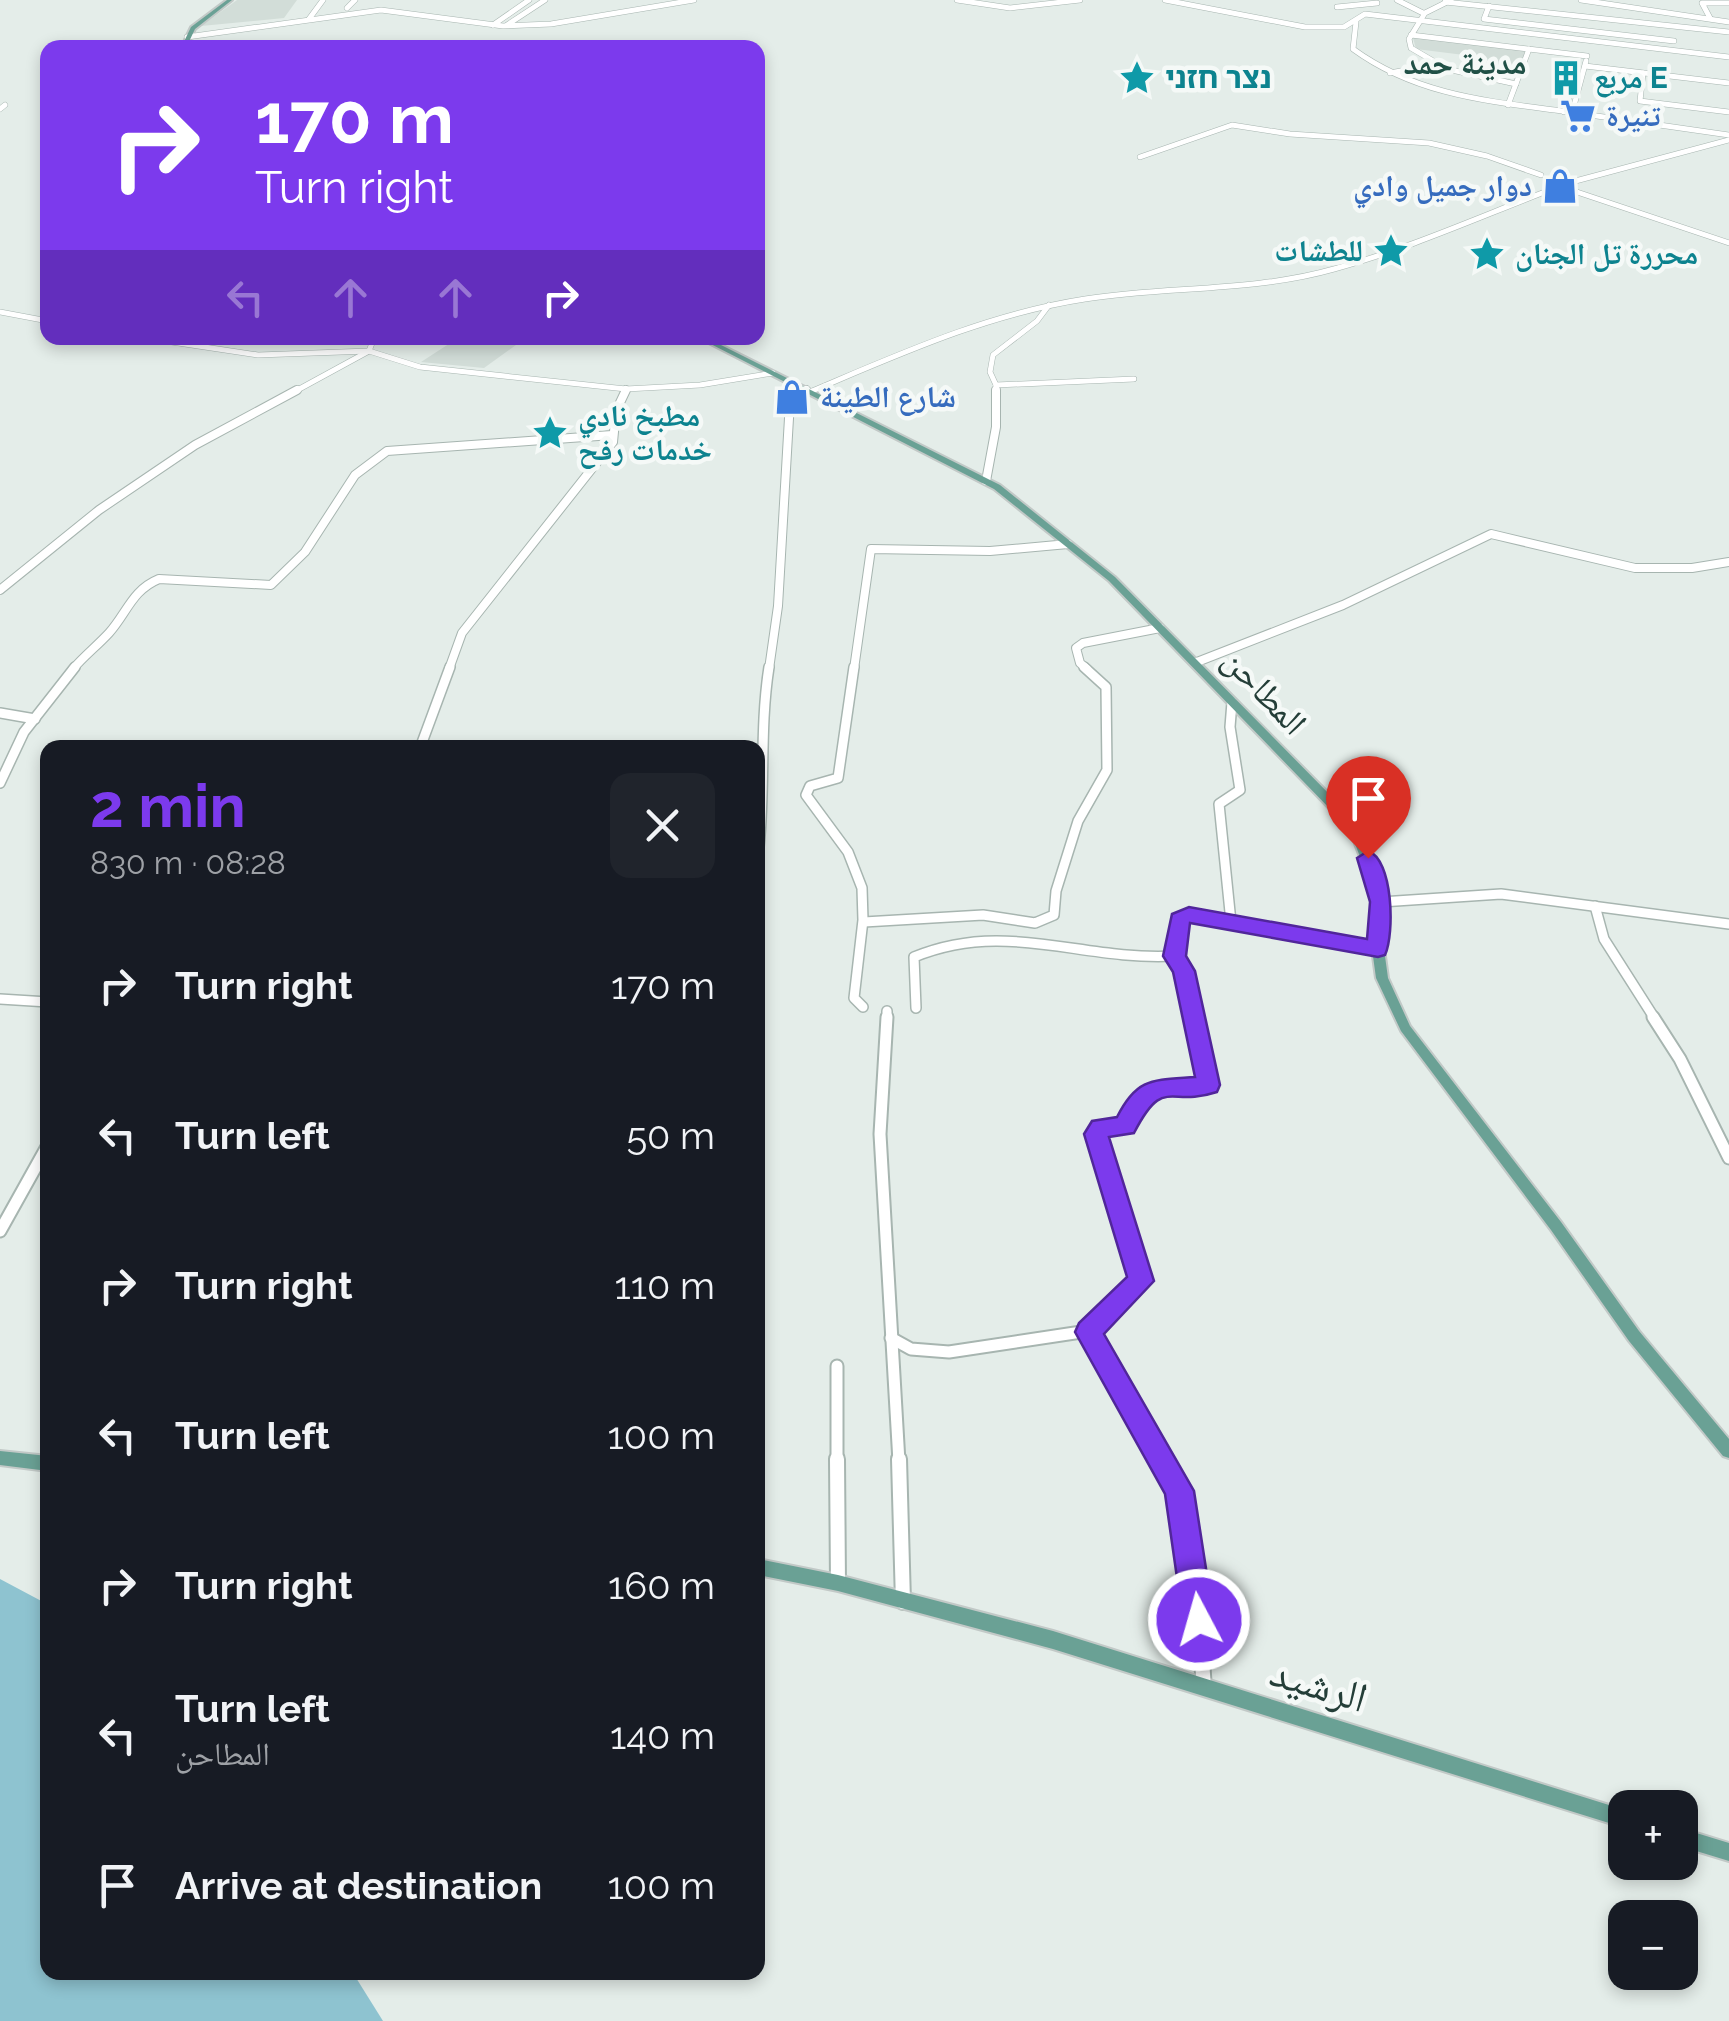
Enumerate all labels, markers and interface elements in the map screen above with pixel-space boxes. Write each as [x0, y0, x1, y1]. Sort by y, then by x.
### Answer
district label: مدينة حمد [1403, 44, 1527, 81]
place icon: נצר חזני [1118, 59, 1156, 97]
building icon: مربع E [1547, 59, 1585, 97]
place label: נצר חזני [1165, 60, 1272, 95]
place label: مربع E [1594, 60, 1668, 98]
text: 170 m [255, 77, 454, 159]
icon: right [90, 80, 220, 210]
supermarket icon: تنيرة [1559, 97, 1597, 135]
place label: تنيرة [1606, 98, 1660, 133]
text: Turn right [255, 161, 453, 214]
shop icon: دوار جميل وادي [1541, 167, 1579, 205]
place label: دوار جميل وادي [1353, 168, 1532, 209]
place icon: للطشات [1372, 232, 1410, 270]
place label: للطشات [1274, 233, 1363, 268]
place icon: محررة تل الجنان [1468, 235, 1506, 273]
place label: محررة تل الجنان [1515, 236, 1698, 272]
icon: left [218, 270, 273, 325]
icon: ahead [323, 270, 378, 325]
icon: ahead [428, 270, 483, 325]
icon: right [533, 270, 588, 325]
shop icon: شارع الطينة [773, 378, 811, 416]
place label: شارع الطينة [820, 379, 956, 416]
place label: مطبخ نادي خدمات رفح [578, 398, 712, 469]
place icon: مطبخ نادي خدمات رفح [531, 414, 569, 452]
street label: المطاحن [1214, 639, 1316, 743]
pin [1326, 756, 1411, 859]
text: 2 min [90, 771, 246, 841]
icon: arrive [1341, 771, 1396, 826]
button: close [610, 773, 715, 878]
text: 830 m · 08:28 [90, 844, 286, 881]
icon: right [90, 958, 145, 1013]
text: Turn right [175, 963, 352, 1008]
text: 170 m [611, 963, 715, 1008]
icon: left [90, 1108, 145, 1163]
text: Turn left [175, 1113, 330, 1158]
text: 50 m [626, 1113, 715, 1158]
icon: right [90, 1258, 145, 1313]
text: Turn right [175, 1263, 352, 1308]
text: 110 m [615, 1263, 715, 1308]
icon: left [90, 1408, 145, 1463]
text: Turn left [175, 1413, 330, 1458]
text: 100 m [608, 1413, 715, 1458]
icon: right [90, 1558, 145, 1613]
text: Turn right [175, 1563, 352, 1608]
text: 160 m [608, 1563, 715, 1608]
position arrow [1147, 1568, 1251, 1672]
street label: الرشيد [1265, 1647, 1373, 1722]
text: Turn left [175, 1686, 330, 1731]
icon: left [90, 1708, 145, 1763]
text: 140 m [610, 1713, 715, 1758]
text: المطاحن [175, 1735, 270, 1772]
map controls [1608, 1790, 1698, 1990]
button: + [1608, 1790, 1698, 1880]
icon: arrive [90, 1858, 145, 1913]
text: Arrive at destination [175, 1863, 542, 1908]
text: 100 m [608, 1863, 715, 1908]
button: − [1608, 1900, 1698, 1990]

